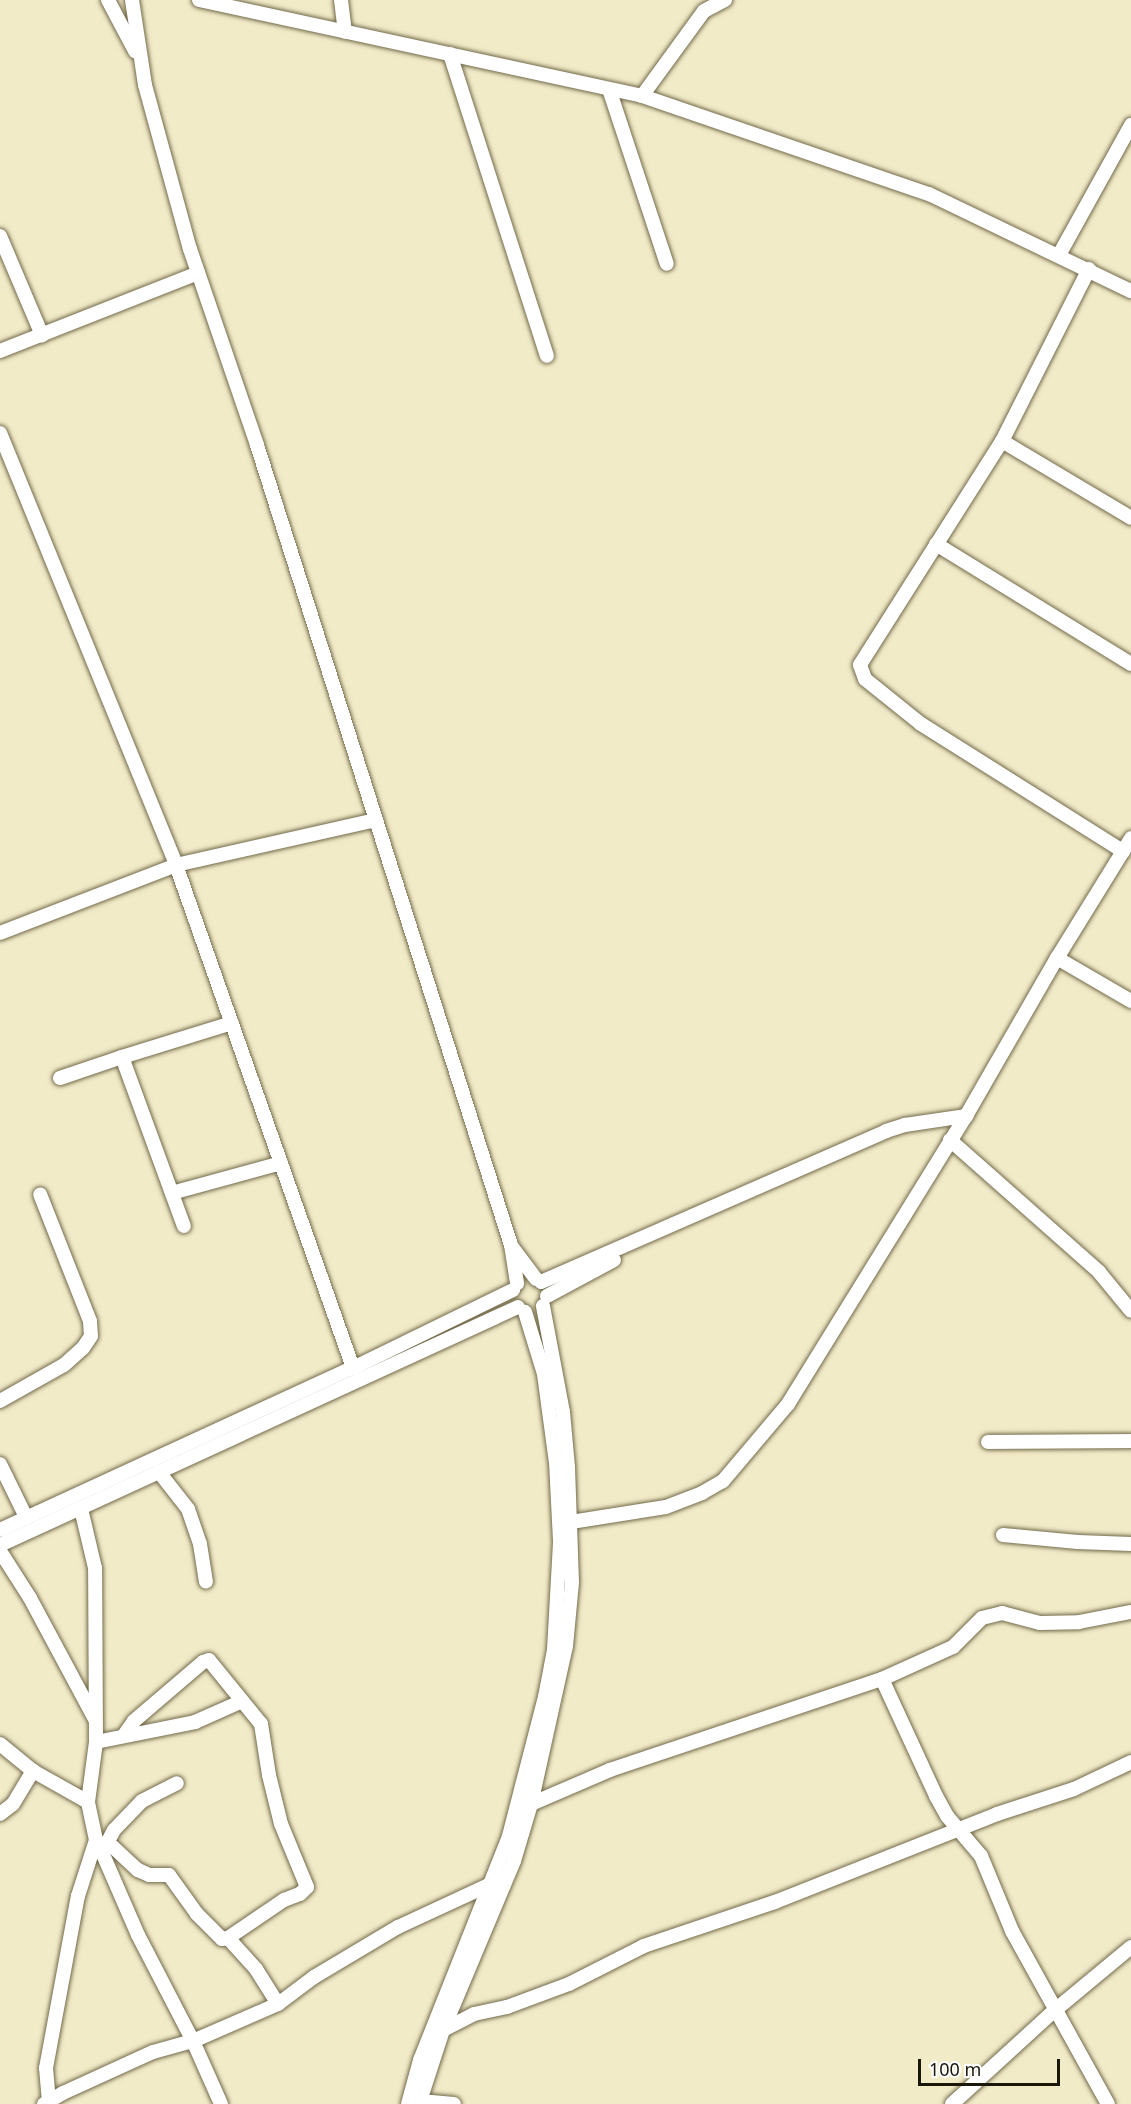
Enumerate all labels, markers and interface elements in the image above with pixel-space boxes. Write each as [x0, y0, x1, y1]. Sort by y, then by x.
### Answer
scale bar [921, 2047, 1064, 2085]
text: 100 m [929, 2057, 981, 2081]

